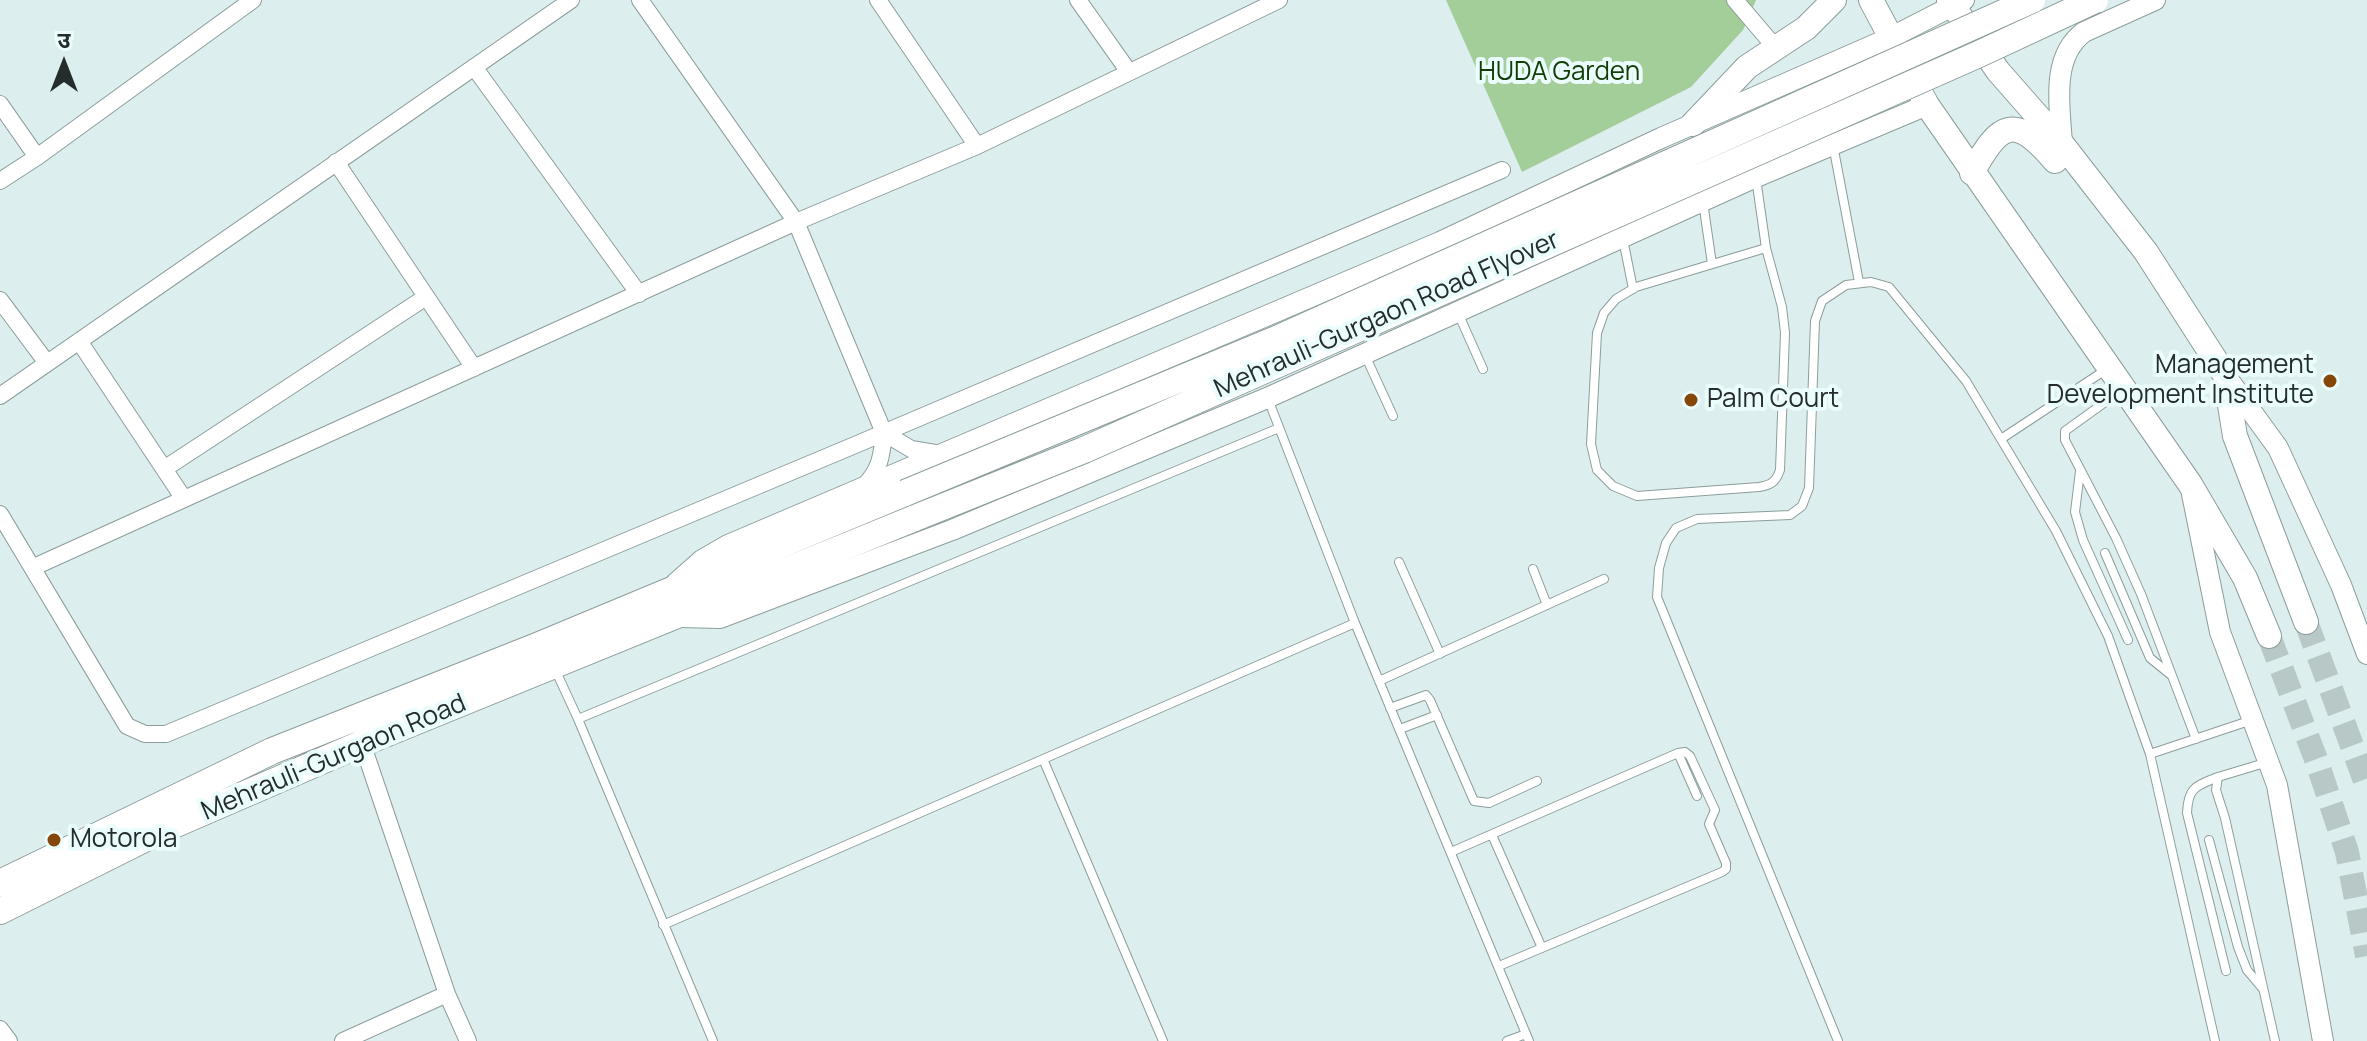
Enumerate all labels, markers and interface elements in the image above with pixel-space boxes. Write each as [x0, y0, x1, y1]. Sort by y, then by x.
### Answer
north arrow [24, 24, 104, 104]
text: उ [58, 25, 70, 55]
park label: HUDA Garden [1478, 57, 1640, 89]
street label: Mehrauli-Gurgaon Road Flyover [1210, 225, 1564, 405]
place label: Management Development Institute [2047, 350, 2314, 412]
marker: Management Development Institute [2321, 372, 2339, 390]
place label: Palm Court [1707, 384, 1839, 416]
marker: Palm Court [1682, 391, 1700, 409]
street label: Mehrauli-Gurgaon Road [197, 688, 471, 828]
place label: Motorola [70, 824, 178, 856]
marker: Motorola [45, 831, 63, 849]

